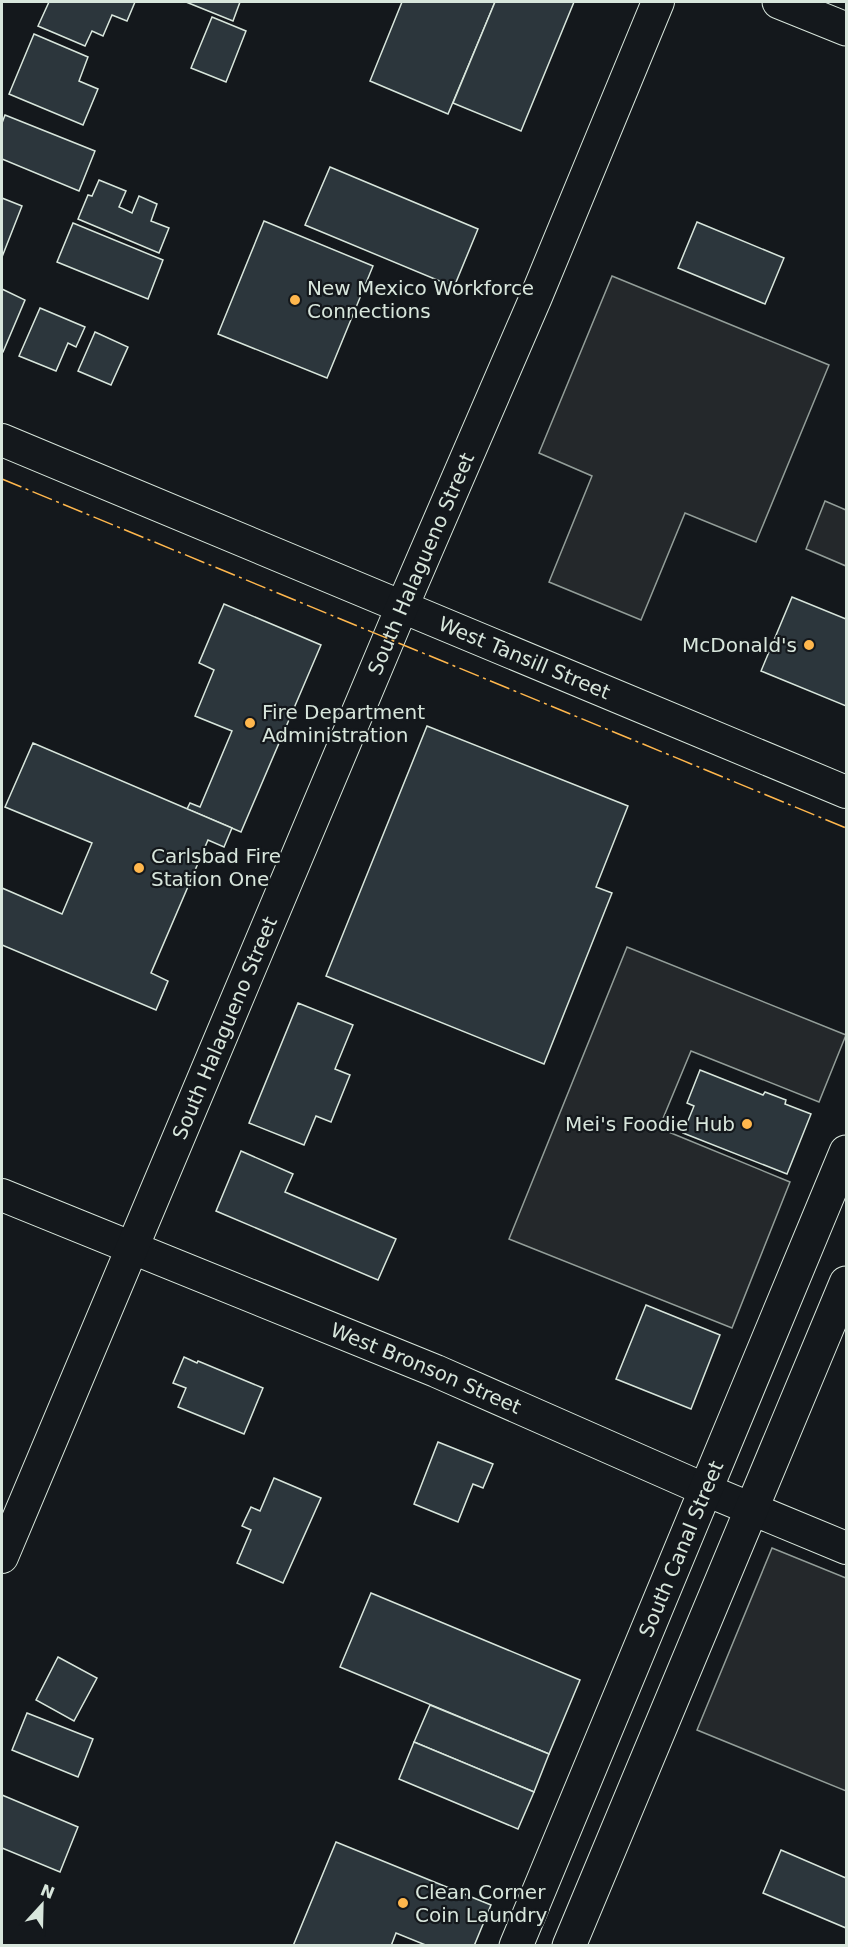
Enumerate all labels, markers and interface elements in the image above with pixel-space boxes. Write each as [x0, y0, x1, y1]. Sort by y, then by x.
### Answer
place label: New Mexico Workforce Connections [307, 276, 534, 323]
marker: New Mexico Workforce Connections [288, 293, 302, 307]
street label: South Halagueno Street [363, 449, 479, 678]
street label: West Tansill Street [435, 611, 614, 704]
place label: McDonald's [682, 633, 797, 657]
marker: McDonald's [802, 638, 816, 652]
place label: Fire Department Administration [262, 700, 425, 747]
marker: Fire Department Administration [243, 716, 257, 730]
place label: Carlsbad Fire Station One [151, 844, 281, 891]
marker: Carlsbad Fire Station One [132, 861, 146, 875]
street label: South Halagueno Street [167, 913, 282, 1143]
place label: Mei's Foodie Hub [565, 1112, 735, 1136]
marker: Mei's Foodie Hub [740, 1117, 754, 1131]
street label: West Bronson Street [327, 1318, 525, 1419]
street label: South Canal Street [634, 1457, 728, 1641]
north arrow [12, 1875, 72, 1935]
text: N [38, 1880, 57, 1903]
place label: Clean Corner Coin Laundry [415, 1880, 547, 1927]
marker: Clean Corner Coin Laundry [396, 1896, 410, 1910]

